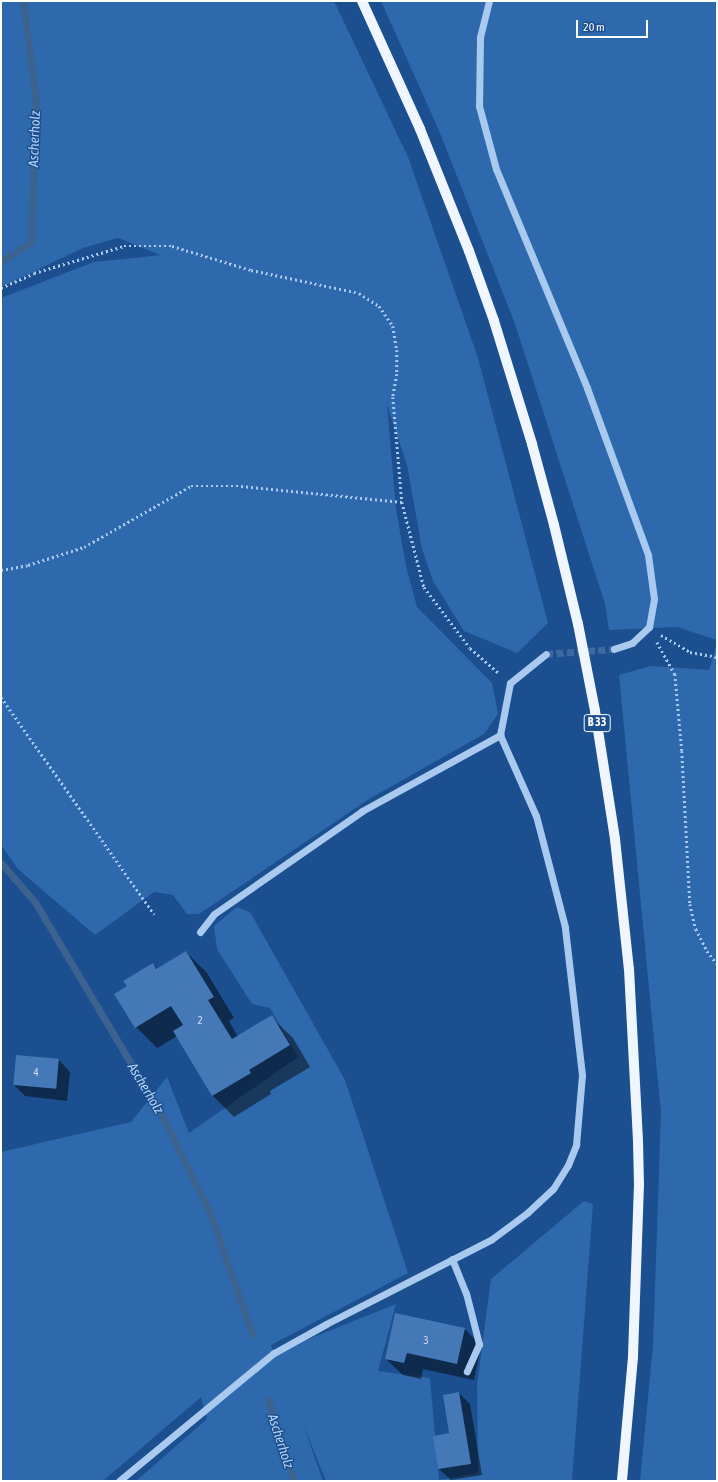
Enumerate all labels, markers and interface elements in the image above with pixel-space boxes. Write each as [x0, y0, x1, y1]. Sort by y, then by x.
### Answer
scale bar [578, 12, 650, 38]
text: 20 m [583, 20, 605, 34]
water label: Ascherholz [25, 111, 43, 167]
road number: B 33 [583, 713, 611, 733]
house number: 2 [197, 1013, 203, 1027]
water label: Ascherholz [124, 1060, 168, 1116]
house number: 4 [33, 1065, 39, 1079]
house number: 3 [423, 1333, 429, 1347]
water label: Ascherholz [264, 1412, 298, 1470]

